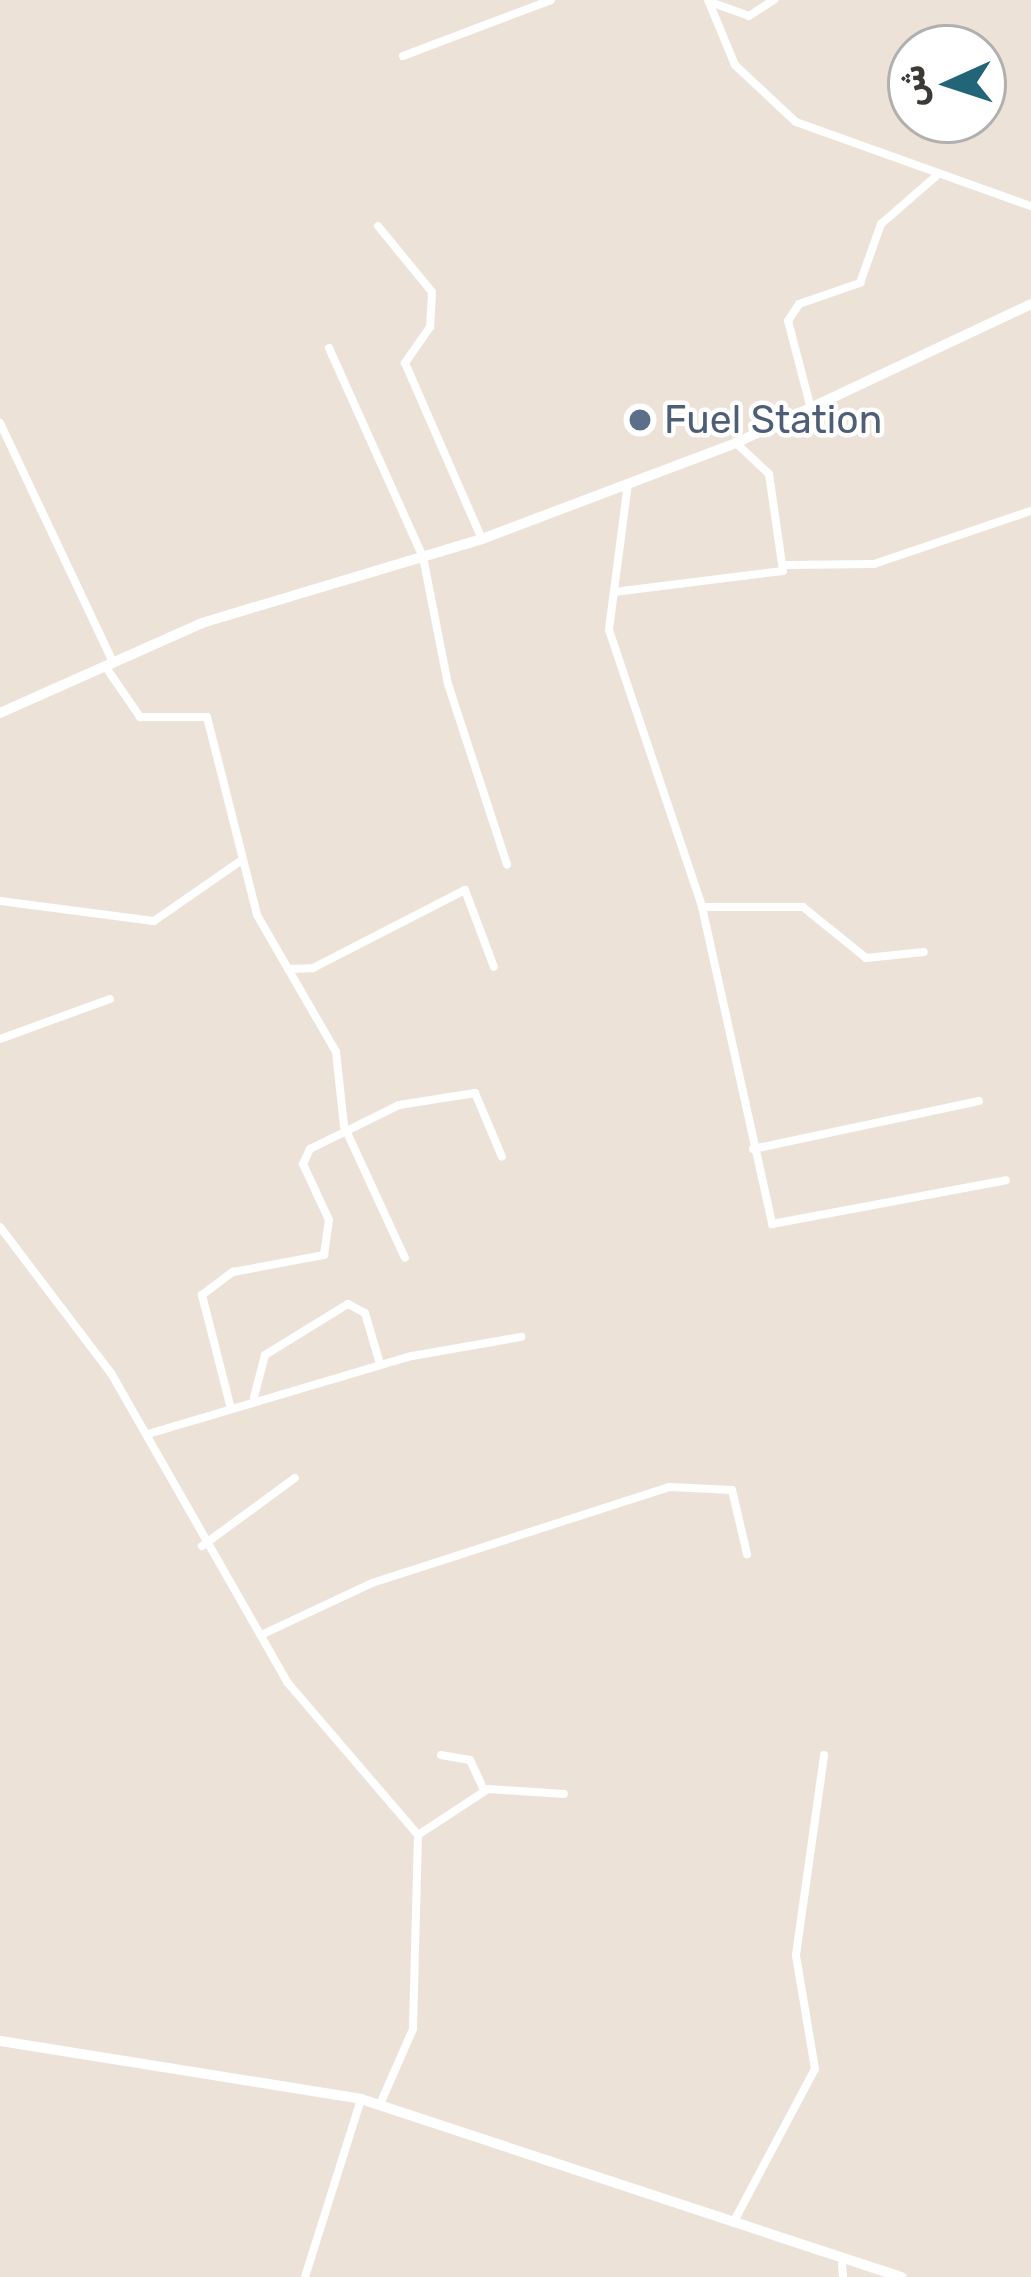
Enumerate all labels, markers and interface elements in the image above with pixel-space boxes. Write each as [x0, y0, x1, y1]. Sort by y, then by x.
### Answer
north arrow [887, 24, 1007, 144]
text: ش [893, 64, 934, 108]
place label: Fuel Station [664, 397, 882, 443]
marker: Fuel Station [627, 407, 653, 433]

